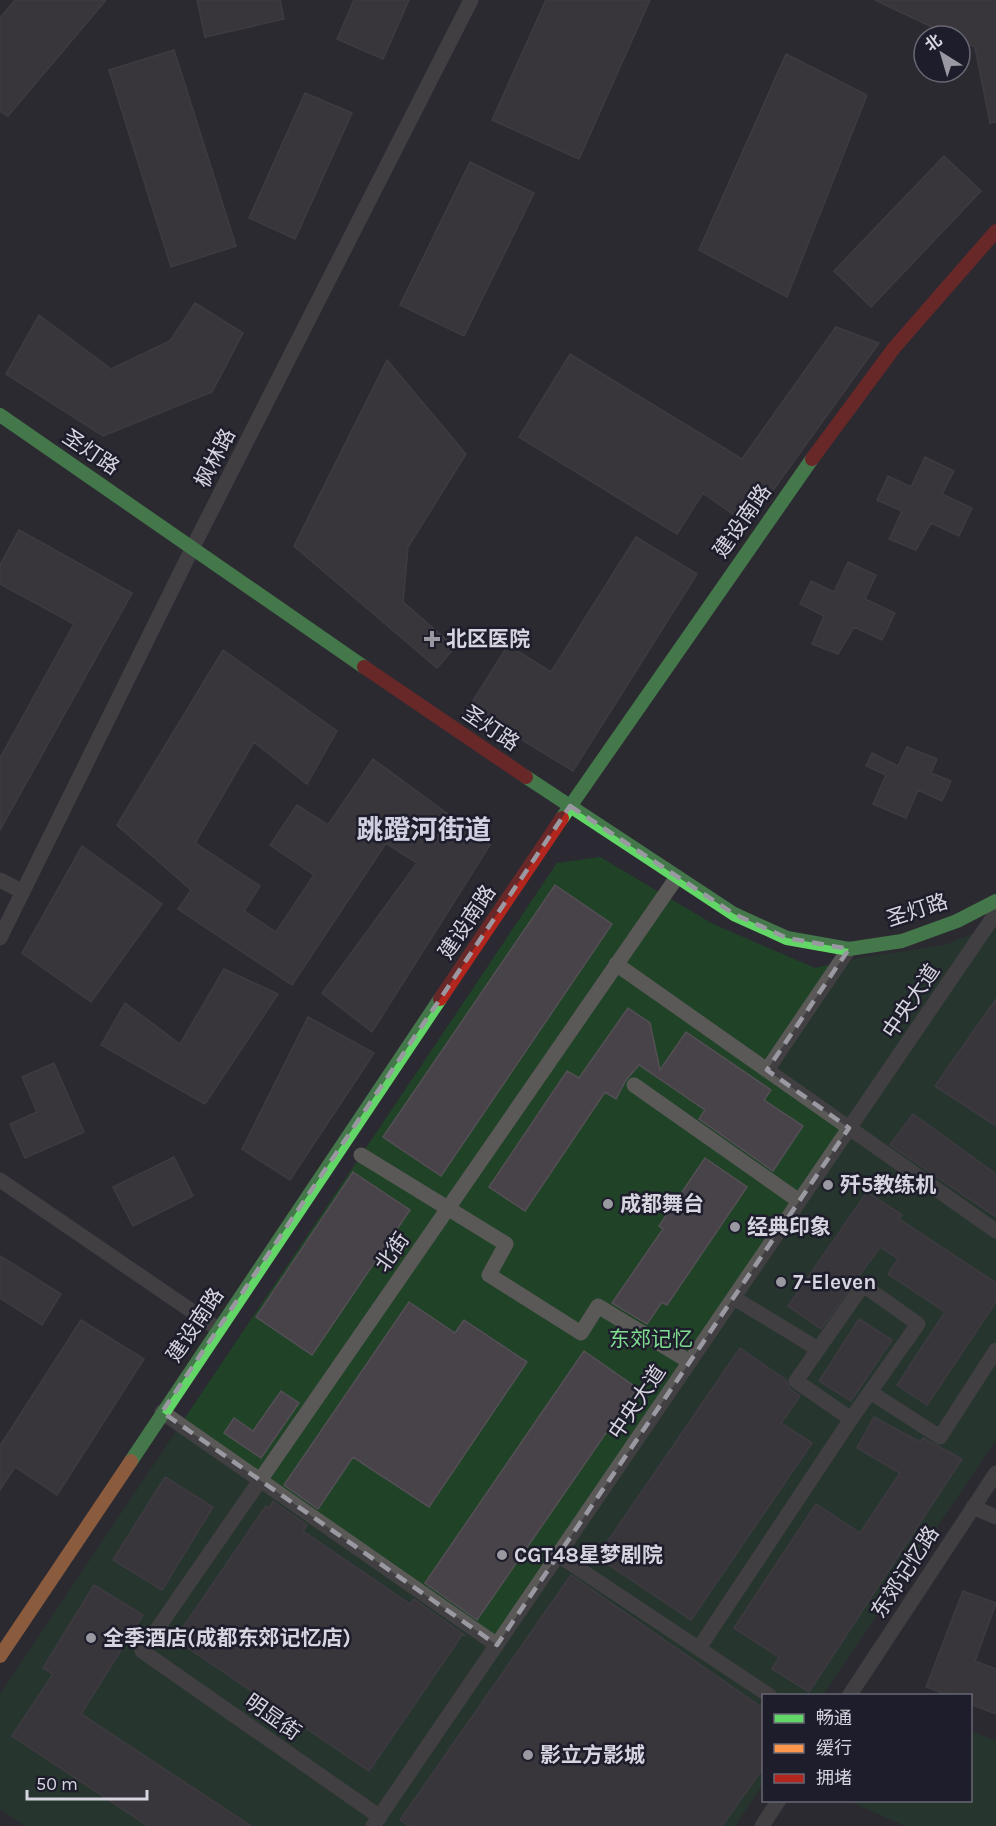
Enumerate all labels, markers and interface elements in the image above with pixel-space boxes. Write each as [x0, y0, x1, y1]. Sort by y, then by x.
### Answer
north arrow [912, 24, 972, 84]
text: 北 [921, 30, 945, 55]
street label: 圣灯路 [58, 424, 124, 480]
street label: 枫林路 [190, 424, 240, 492]
street label: 建设南路 [708, 480, 776, 562]
place label: 北区医院 [446, 627, 530, 651]
marker: 北区医院 [423, 630, 441, 648]
street label: 圣灯路 [458, 700, 524, 756]
district label: 跳蹬河街道 [357, 814, 492, 846]
street label: 建设南路 [434, 880, 500, 964]
street label: 圣灯路 [883, 889, 951, 931]
street label: 中央大道 [878, 959, 944, 1043]
place label: 歼5教练机 [840, 1173, 936, 1197]
marker: 歼5教练机 [821, 1178, 835, 1192]
place label: 成都舞台 [620, 1192, 704, 1216]
marker: 成都舞台 [601, 1197, 615, 1211]
place label: 经典印象 [747, 1215, 831, 1239]
marker: 经典印象 [728, 1220, 742, 1234]
street label: 北街 [370, 1228, 414, 1276]
place label: 7-Eleven [793, 1270, 876, 1294]
marker: 7-Eleven [774, 1275, 788, 1289]
street label: 建设南路 [162, 1283, 228, 1367]
park label: 东郊记忆 [609, 1327, 693, 1351]
street label: 中央大道 [604, 1360, 670, 1444]
street label: 东郊记忆路 [866, 1521, 944, 1623]
place label: CGT48星梦剧院 [514, 1543, 663, 1567]
marker: CGT48星梦剧院 [495, 1548, 509, 1562]
place label: 全季酒店(成都东郊记忆店) [103, 1626, 351, 1650]
marker: 全季酒店(成都东郊记忆店) [84, 1631, 98, 1645]
street label: 明显街 [240, 1689, 306, 1745]
legend [762, 1694, 972, 1802]
text: 畅通 [816, 1707, 852, 1729]
text: 缓行 [816, 1737, 852, 1759]
place label: 影立方影城 [540, 1743, 645, 1767]
marker: 影立方影城 [521, 1748, 535, 1762]
scale bar [27, 1763, 147, 1801]
text: 拥堵 [816, 1767, 852, 1789]
text: 50 m [36, 1773, 78, 1795]

